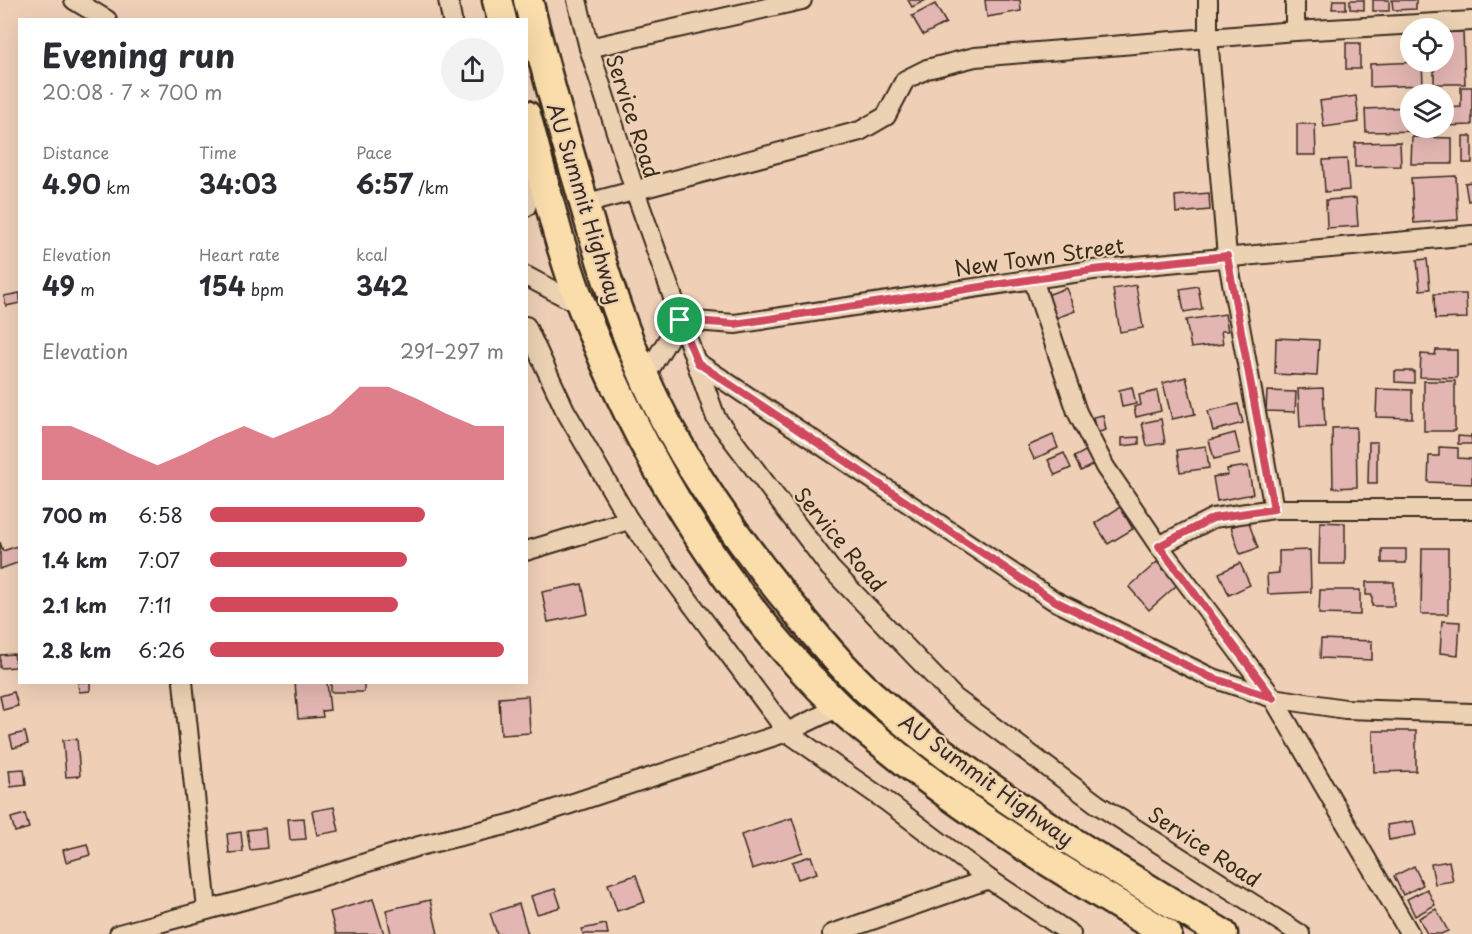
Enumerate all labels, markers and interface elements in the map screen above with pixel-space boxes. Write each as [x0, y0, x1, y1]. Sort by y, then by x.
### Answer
map controls [1400, 18, 1454, 138]
button: locate [1400, 18, 1454, 72]
text: Evening run [42, 29, 235, 79]
button: share [441, 38, 504, 101]
street label: Service Road [599, 50, 669, 182]
text: 20:08 · 7 × 700 m [42, 77, 222, 107]
button: layers [1400, 84, 1454, 138]
street label: AU Summit Highway [540, 98, 632, 308]
text: Distance [42, 140, 109, 164]
text: Time [199, 140, 237, 164]
text: Pace [356, 140, 392, 164]
text: 4.90 [42, 164, 101, 203]
text: 34:03 [199, 164, 278, 203]
text: 6:57 [356, 164, 413, 203]
text: km [101, 175, 130, 199]
text: /km [413, 175, 449, 199]
street label: New Town Street [952, 228, 1126, 284]
text: Elevation [42, 242, 111, 266]
text: Heart rate [199, 242, 280, 266]
text: kcal [356, 242, 388, 266]
text: 49 [42, 266, 75, 305]
text: 154 [199, 266, 246, 305]
text: 342 [356, 266, 408, 305]
text: m [75, 277, 95, 301]
text: bpm [246, 277, 284, 301]
pin [654, 294, 705, 345]
icon: arrive [663, 303, 696, 336]
text: Elevation [42, 336, 128, 366]
text: 291–297 m [400, 336, 504, 366]
street label: Service Road [787, 480, 895, 598]
text: 700 m [42, 500, 107, 530]
text: 6:58 [138, 500, 183, 530]
text: 1.4 km [42, 545, 108, 575]
text: 7:07 [138, 545, 180, 575]
text: 2.1 km [42, 590, 107, 620]
text: 7:11 [138, 590, 172, 620]
text: 2.8 km [42, 635, 111, 665]
text: 6:26 [138, 635, 185, 665]
street label: AU Summit Highway [893, 705, 1081, 853]
street label: Service Road [1142, 798, 1268, 894]

